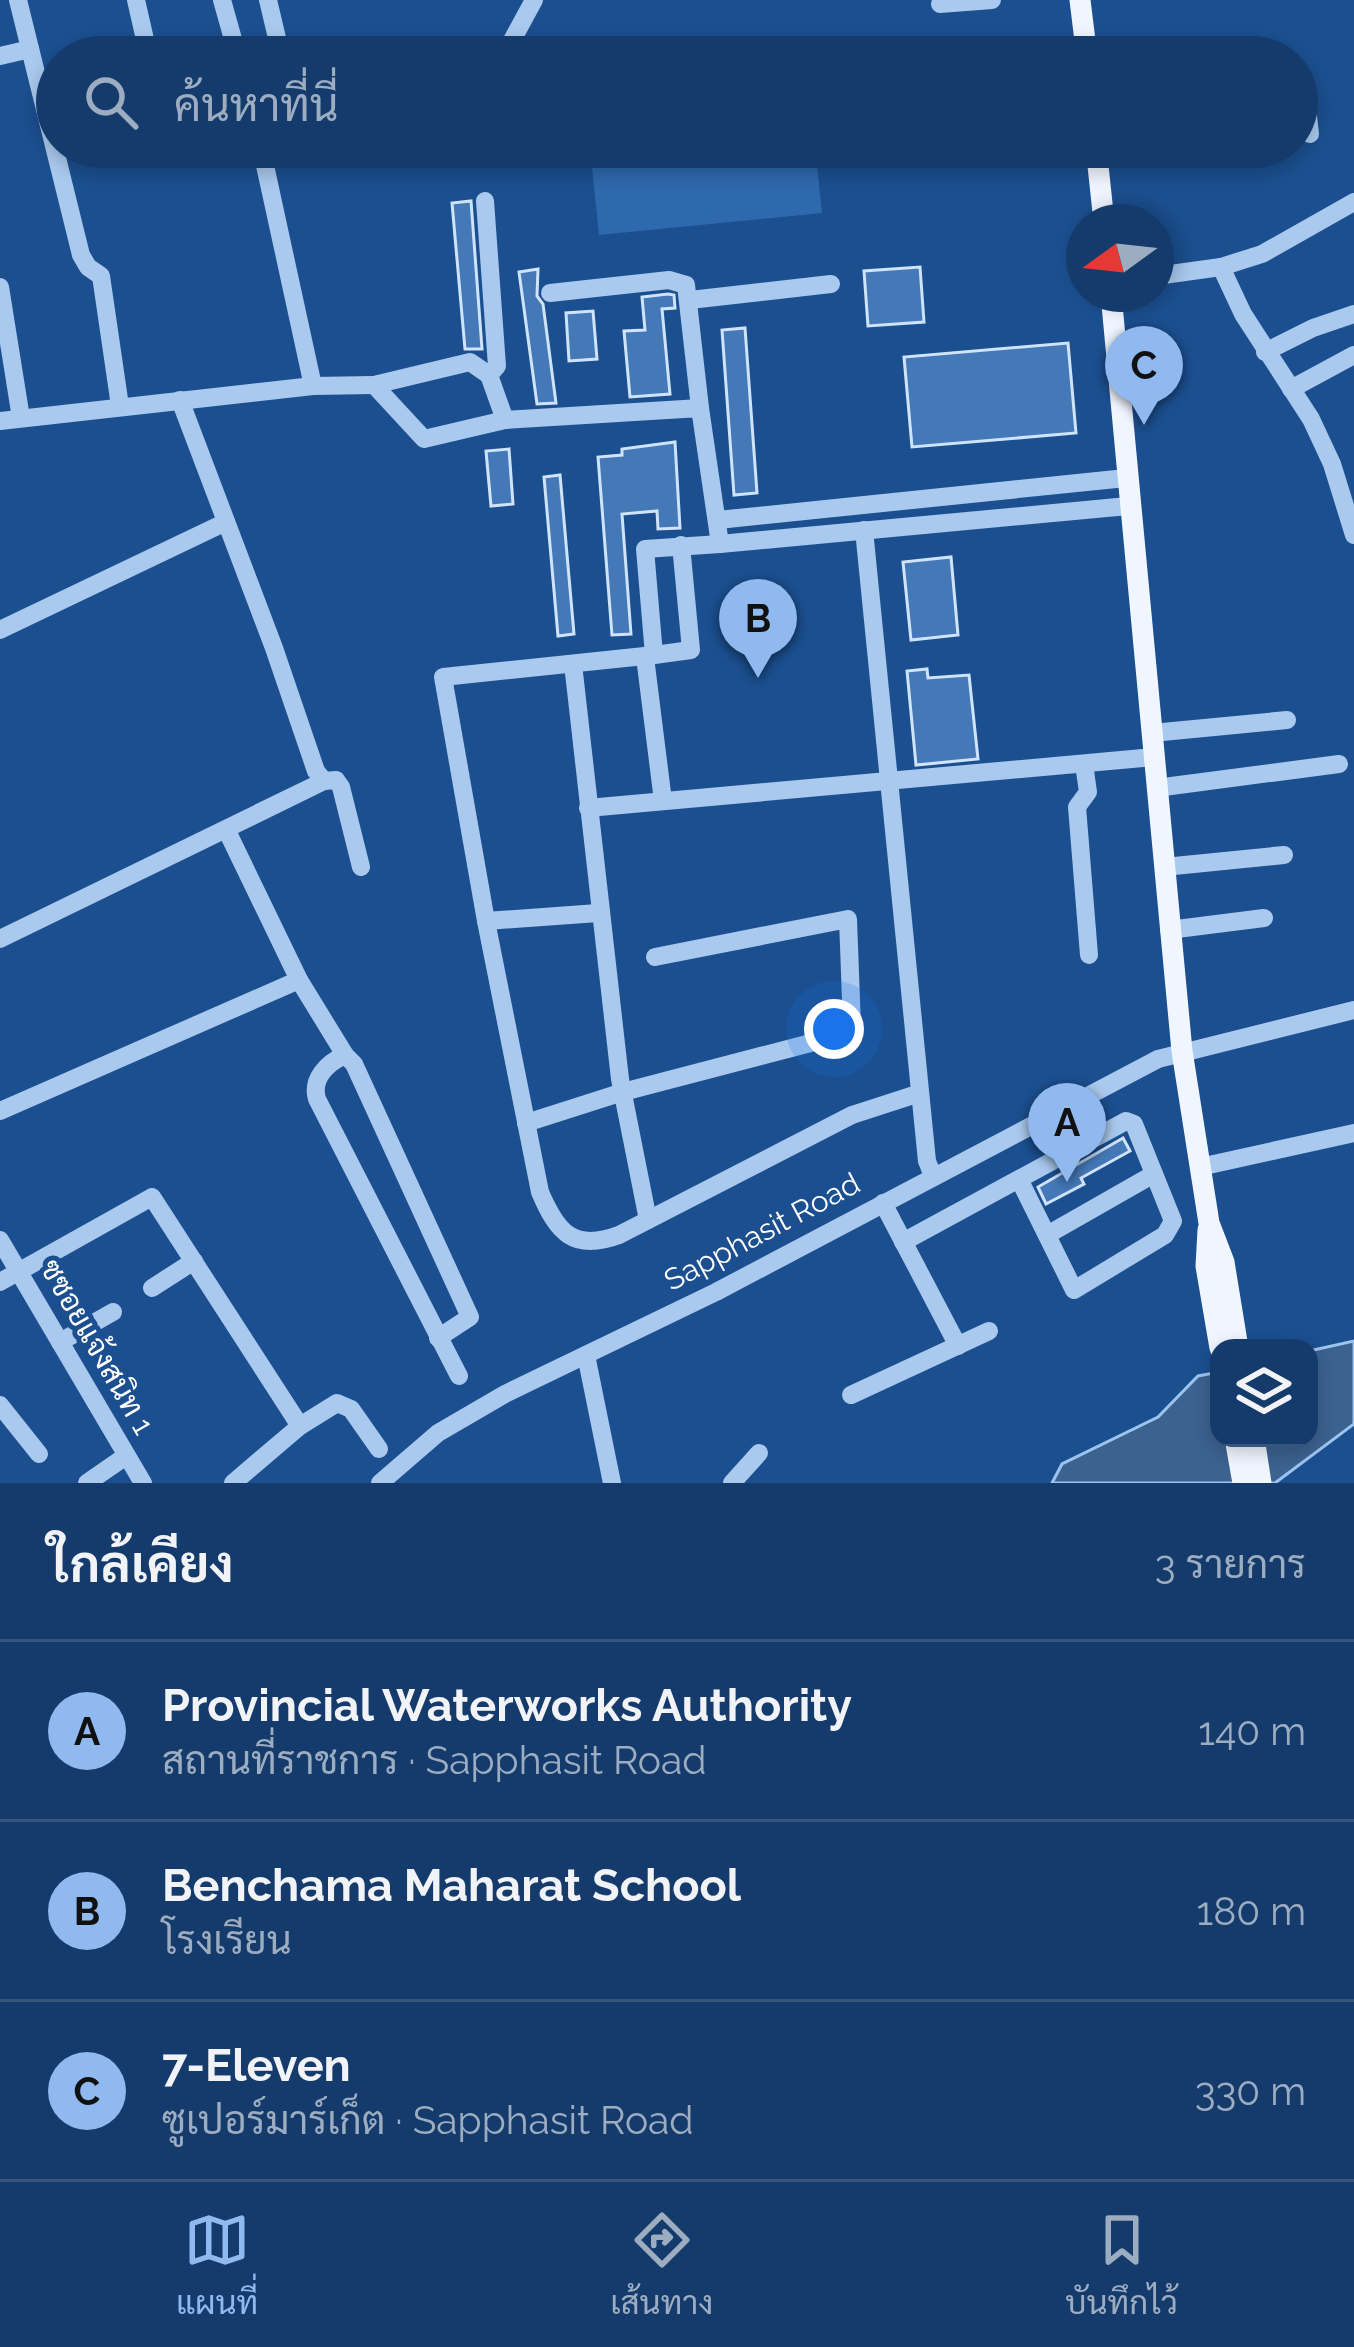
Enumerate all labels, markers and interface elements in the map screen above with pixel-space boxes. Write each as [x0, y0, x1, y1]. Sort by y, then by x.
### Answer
search box [36, 36, 1318, 168]
icon: search [78, 69, 144, 135]
text: ค้นหาที่นี่ [174, 79, 338, 132]
north arrow [1066, 204, 1174, 312]
pin: C [1105, 326, 1183, 425]
pin: B [719, 579, 797, 678]
your location [804, 999, 864, 1059]
pin: A [1028, 1083, 1106, 1182]
street label: Sapphasit Road [658, 1165, 865, 1298]
street label: ซซอยแจ้งสนิท 1 [33, 1252, 164, 1441]
map controls [1210, 1339, 1318, 1447]
button: layers [1210, 1339, 1318, 1447]
text: ใกล้เคียง [48, 1534, 234, 1594]
text: 3 รายการ [1155, 1541, 1306, 1587]
text: Provincial Waterworks Authority [162, 1679, 852, 1732]
text: A [74, 1708, 100, 1754]
text: 140 m [1198, 1708, 1306, 1754]
text: สถานที่ราชการ · Sapphasit Road [162, 1737, 707, 1783]
text: Benchama Maharat School [162, 1859, 741, 1912]
text: B [74, 1888, 100, 1934]
text: 180 m [1197, 1888, 1306, 1934]
text: โรงเรียน [162, 1917, 291, 1963]
text: 7-Eleven [162, 2039, 351, 2092]
text: C [74, 2068, 100, 2114]
text: 330 m [1195, 2068, 1306, 2114]
text: ซูเปอร์มาร์เก็ต · Sapphasit Road [162, 2097, 694, 2143]
tab: แผนที่ [176, 2207, 258, 2322]
tab: เส้นทาง [610, 2207, 713, 2322]
tab: บันทึกไว้ [1065, 2207, 1178, 2322]

